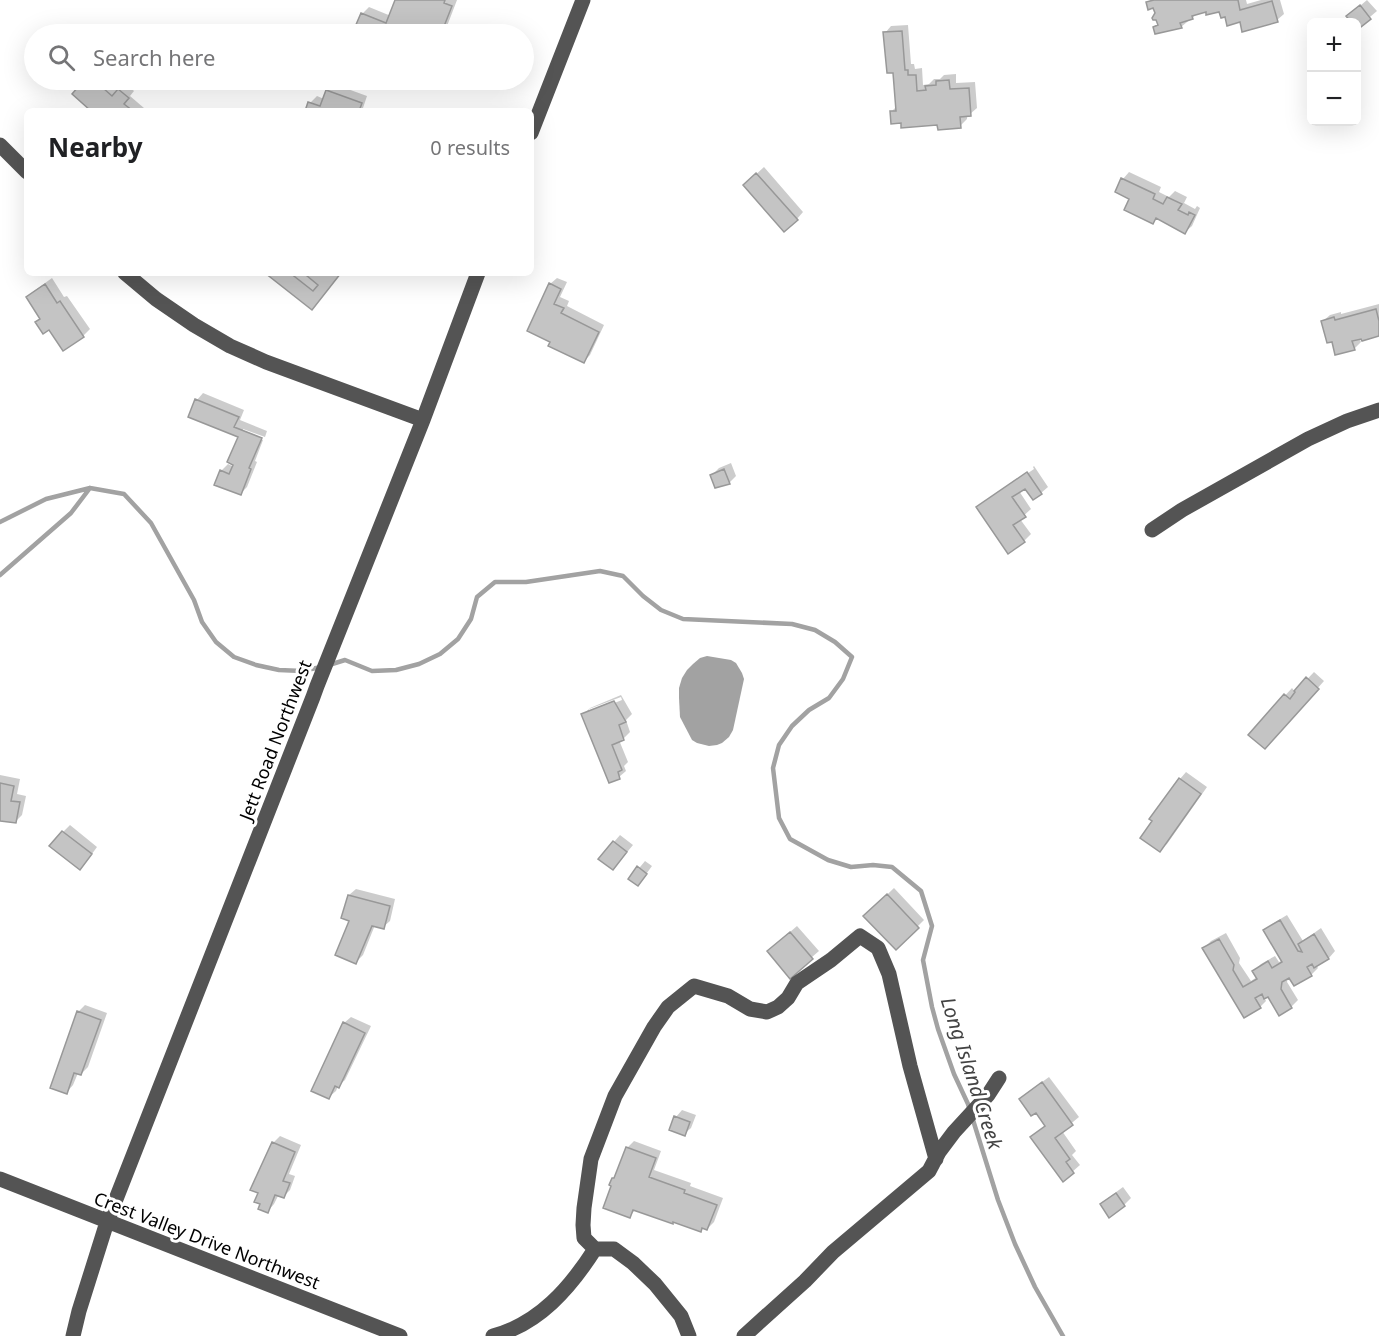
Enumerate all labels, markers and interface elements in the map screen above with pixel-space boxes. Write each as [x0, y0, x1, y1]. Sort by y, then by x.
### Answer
map controls [1307, 18, 1361, 126]
button: + [1307, 18, 1361, 72]
search box [24, 24, 534, 90]
icon: search [45, 41, 78, 74]
text: Search here [93, 42, 215, 72]
button: − [1307, 72, 1361, 126]
text: Nearby [48, 129, 143, 165]
text: 0 results [430, 134, 510, 161]
street label: Jett Road Northwest [233, 656, 317, 825]
water label: Long Island Creek [935, 994, 1010, 1154]
street label: Crest Valley Drive Northwest [91, 1186, 324, 1294]

